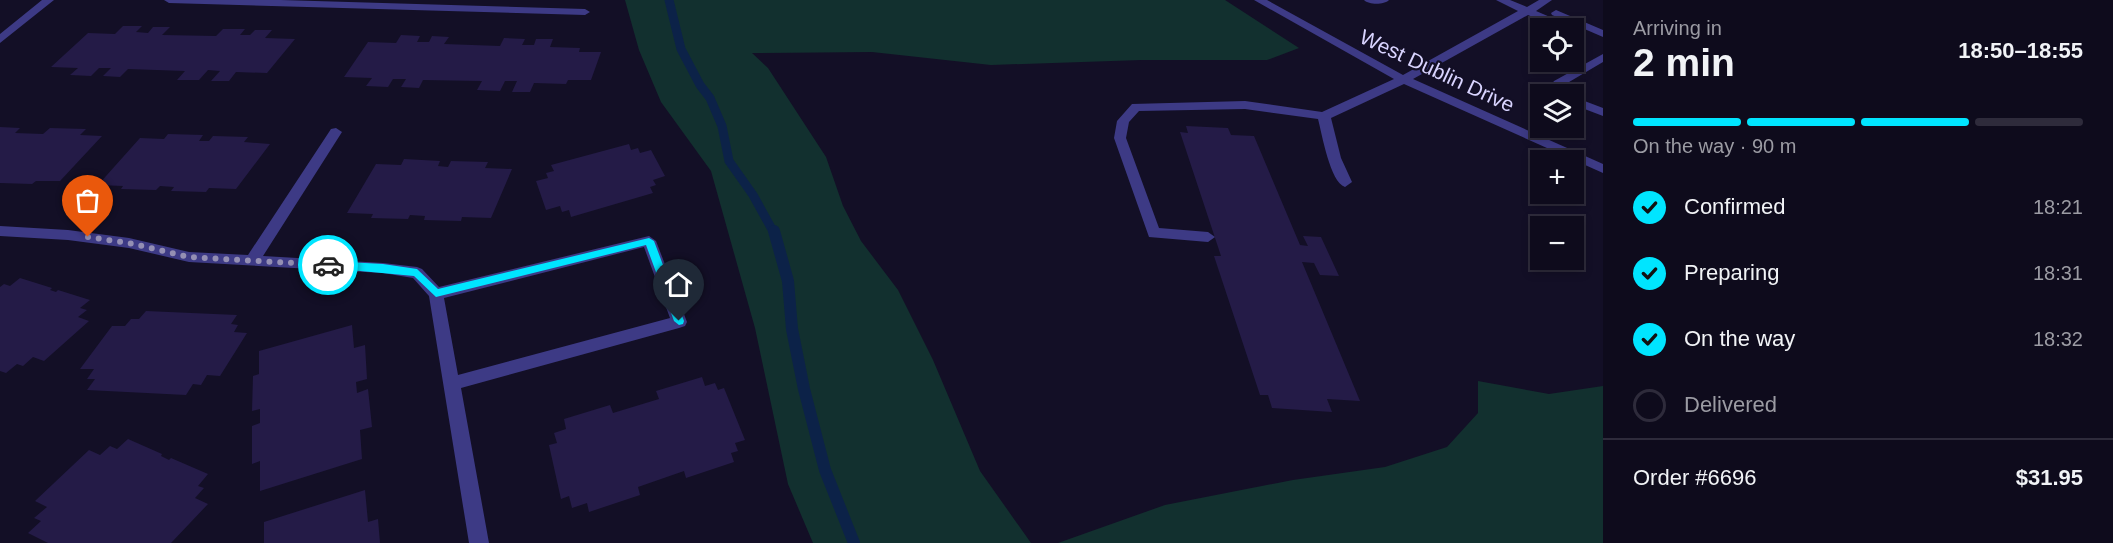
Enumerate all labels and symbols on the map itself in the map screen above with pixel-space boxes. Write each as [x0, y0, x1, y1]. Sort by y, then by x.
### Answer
street label: West Dublin Drive [1356, 25, 1518, 116]
pin [62, 175, 113, 237]
courier [298, 235, 358, 295]
pin [653, 259, 704, 321]

